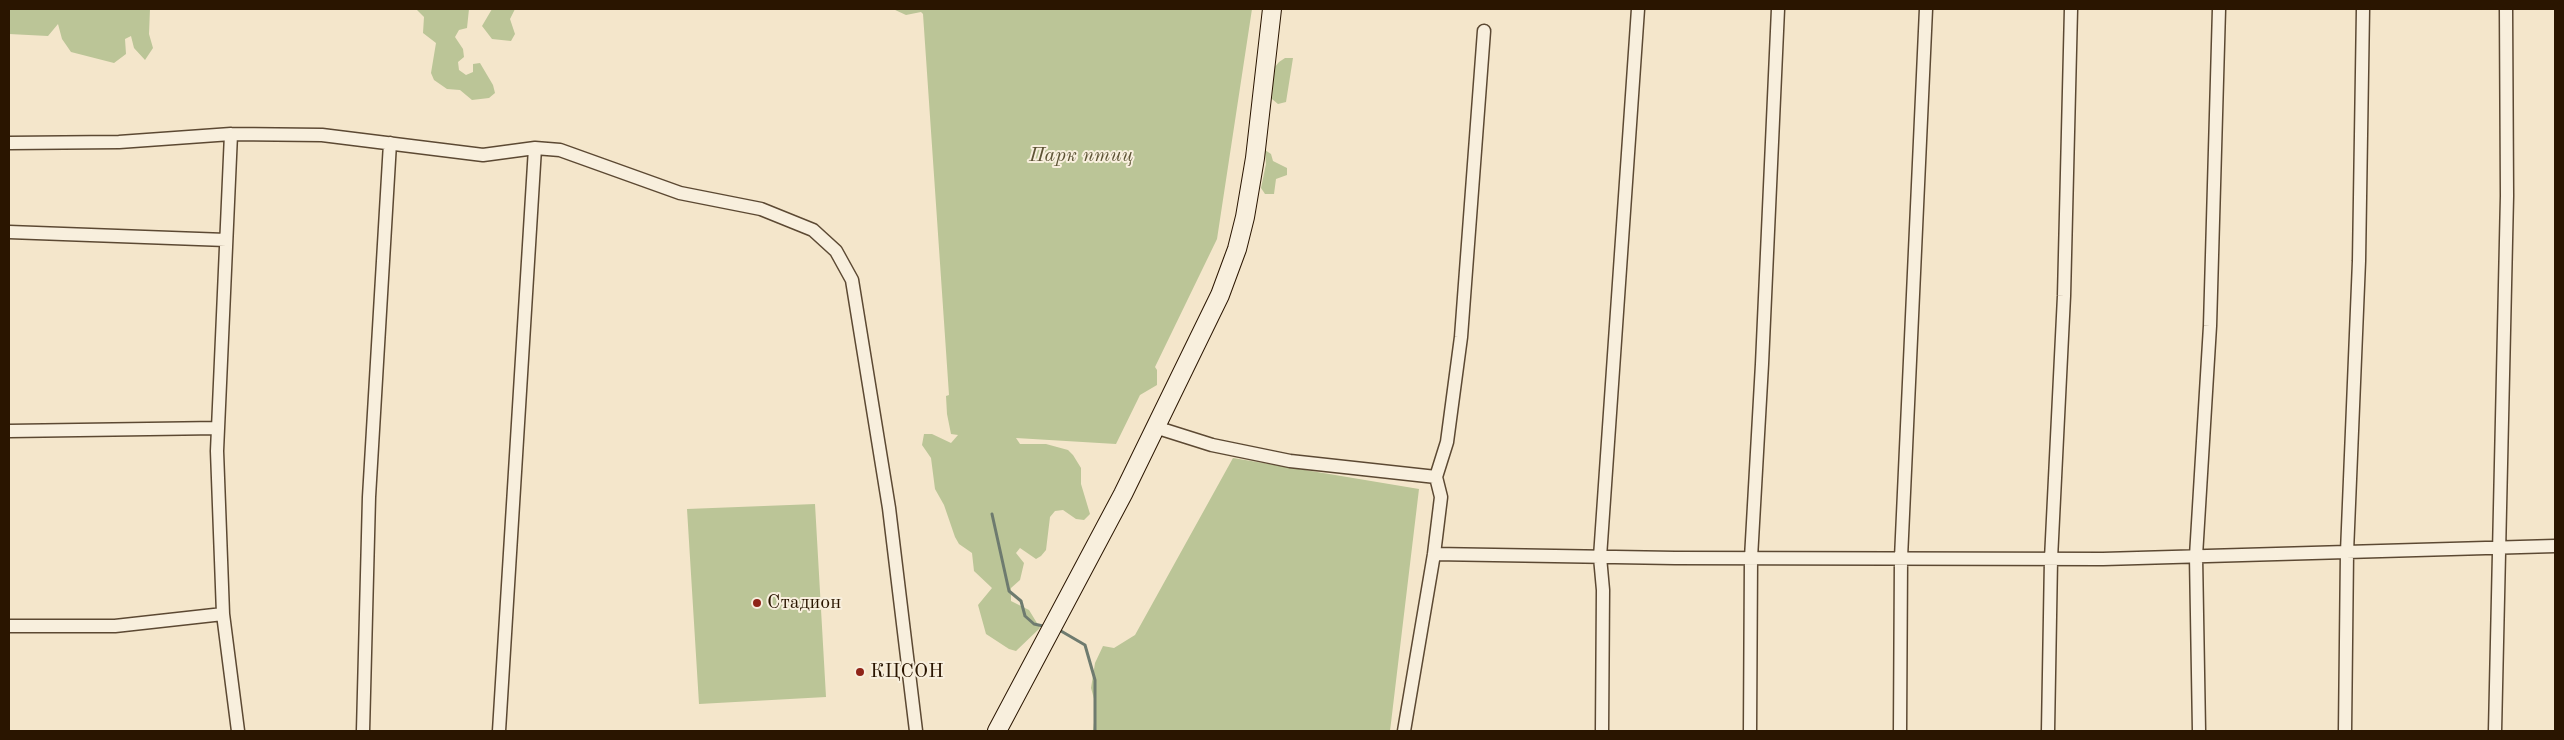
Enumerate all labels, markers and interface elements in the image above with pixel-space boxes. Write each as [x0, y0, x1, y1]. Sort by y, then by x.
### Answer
park label: Парк птиц [1029, 144, 1133, 168]
place label: Стадион [767, 591, 841, 615]
marker: Стадион [751, 597, 763, 609]
place label: КЦСОН [870, 660, 944, 684]
marker: КЦСОН [854, 666, 866, 678]

